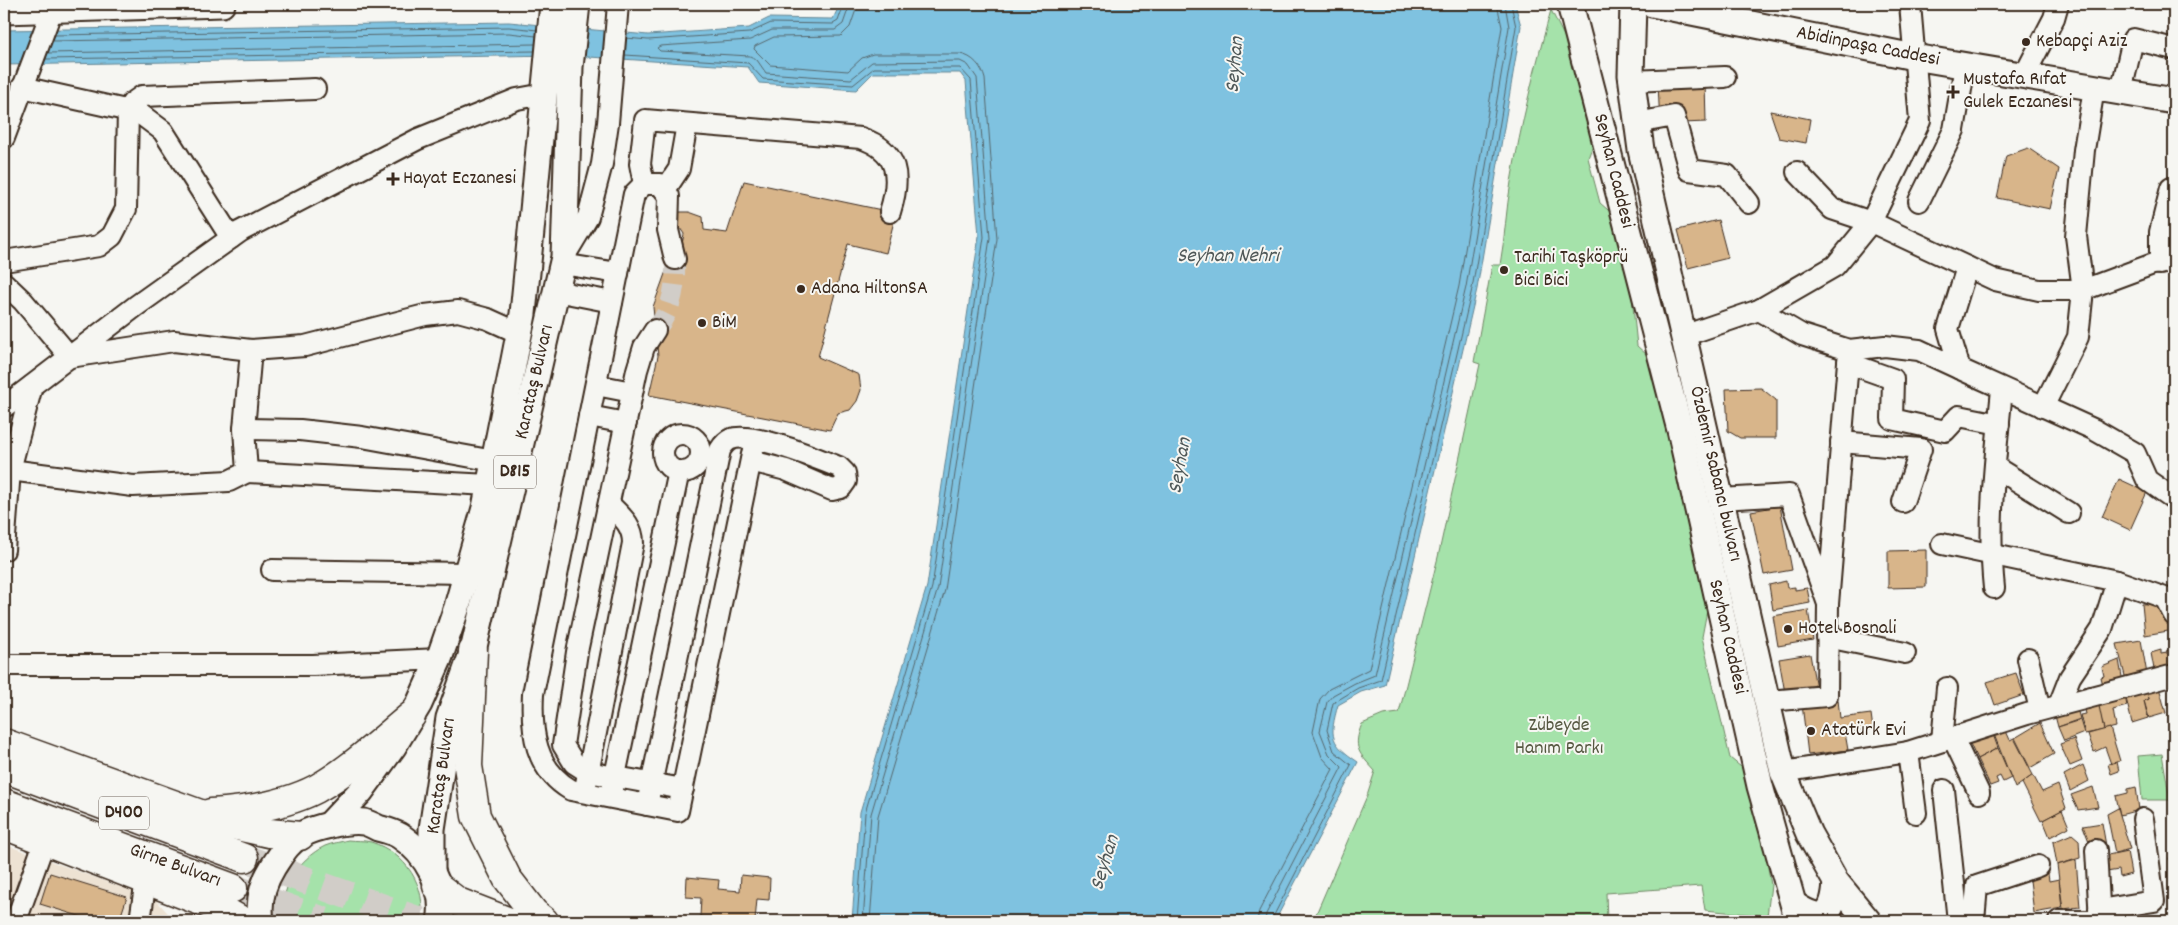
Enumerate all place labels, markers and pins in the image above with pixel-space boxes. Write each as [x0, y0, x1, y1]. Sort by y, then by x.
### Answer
place label: Kebapçi Aziz [2036, 28, 2128, 56]
marker: Kebapçi Aziz [2020, 36, 2032, 48]
place label: Mustafa Rıfat Gulek Eczanesi [1963, 66, 2073, 117]
marker: Mustafa Rıfat Gulek Eczanesi [1947, 86, 1959, 98]
place label: Hayat Eczanesi [403, 165, 517, 193]
marker: Hayat Eczanesi [387, 173, 399, 185]
place label: Tarihi Taşköprü Bici Bici [1514, 244, 1628, 295]
marker: Tarihi Taşköprü Bici Bici [1498, 264, 1510, 276]
place label: Adana HiltonSA [811, 275, 928, 303]
marker: Adana HiltonSA [795, 283, 807, 295]
place label: BiM [712, 309, 737, 337]
marker: BiM [696, 317, 708, 329]
place label: Hotel Bosnali [1798, 615, 1897, 643]
marker: Hotel Bosnali [1782, 623, 1794, 635]
place label: Atatürk Evi [1821, 717, 1906, 745]
marker: Atatürk Evi [1805, 725, 1817, 737]

